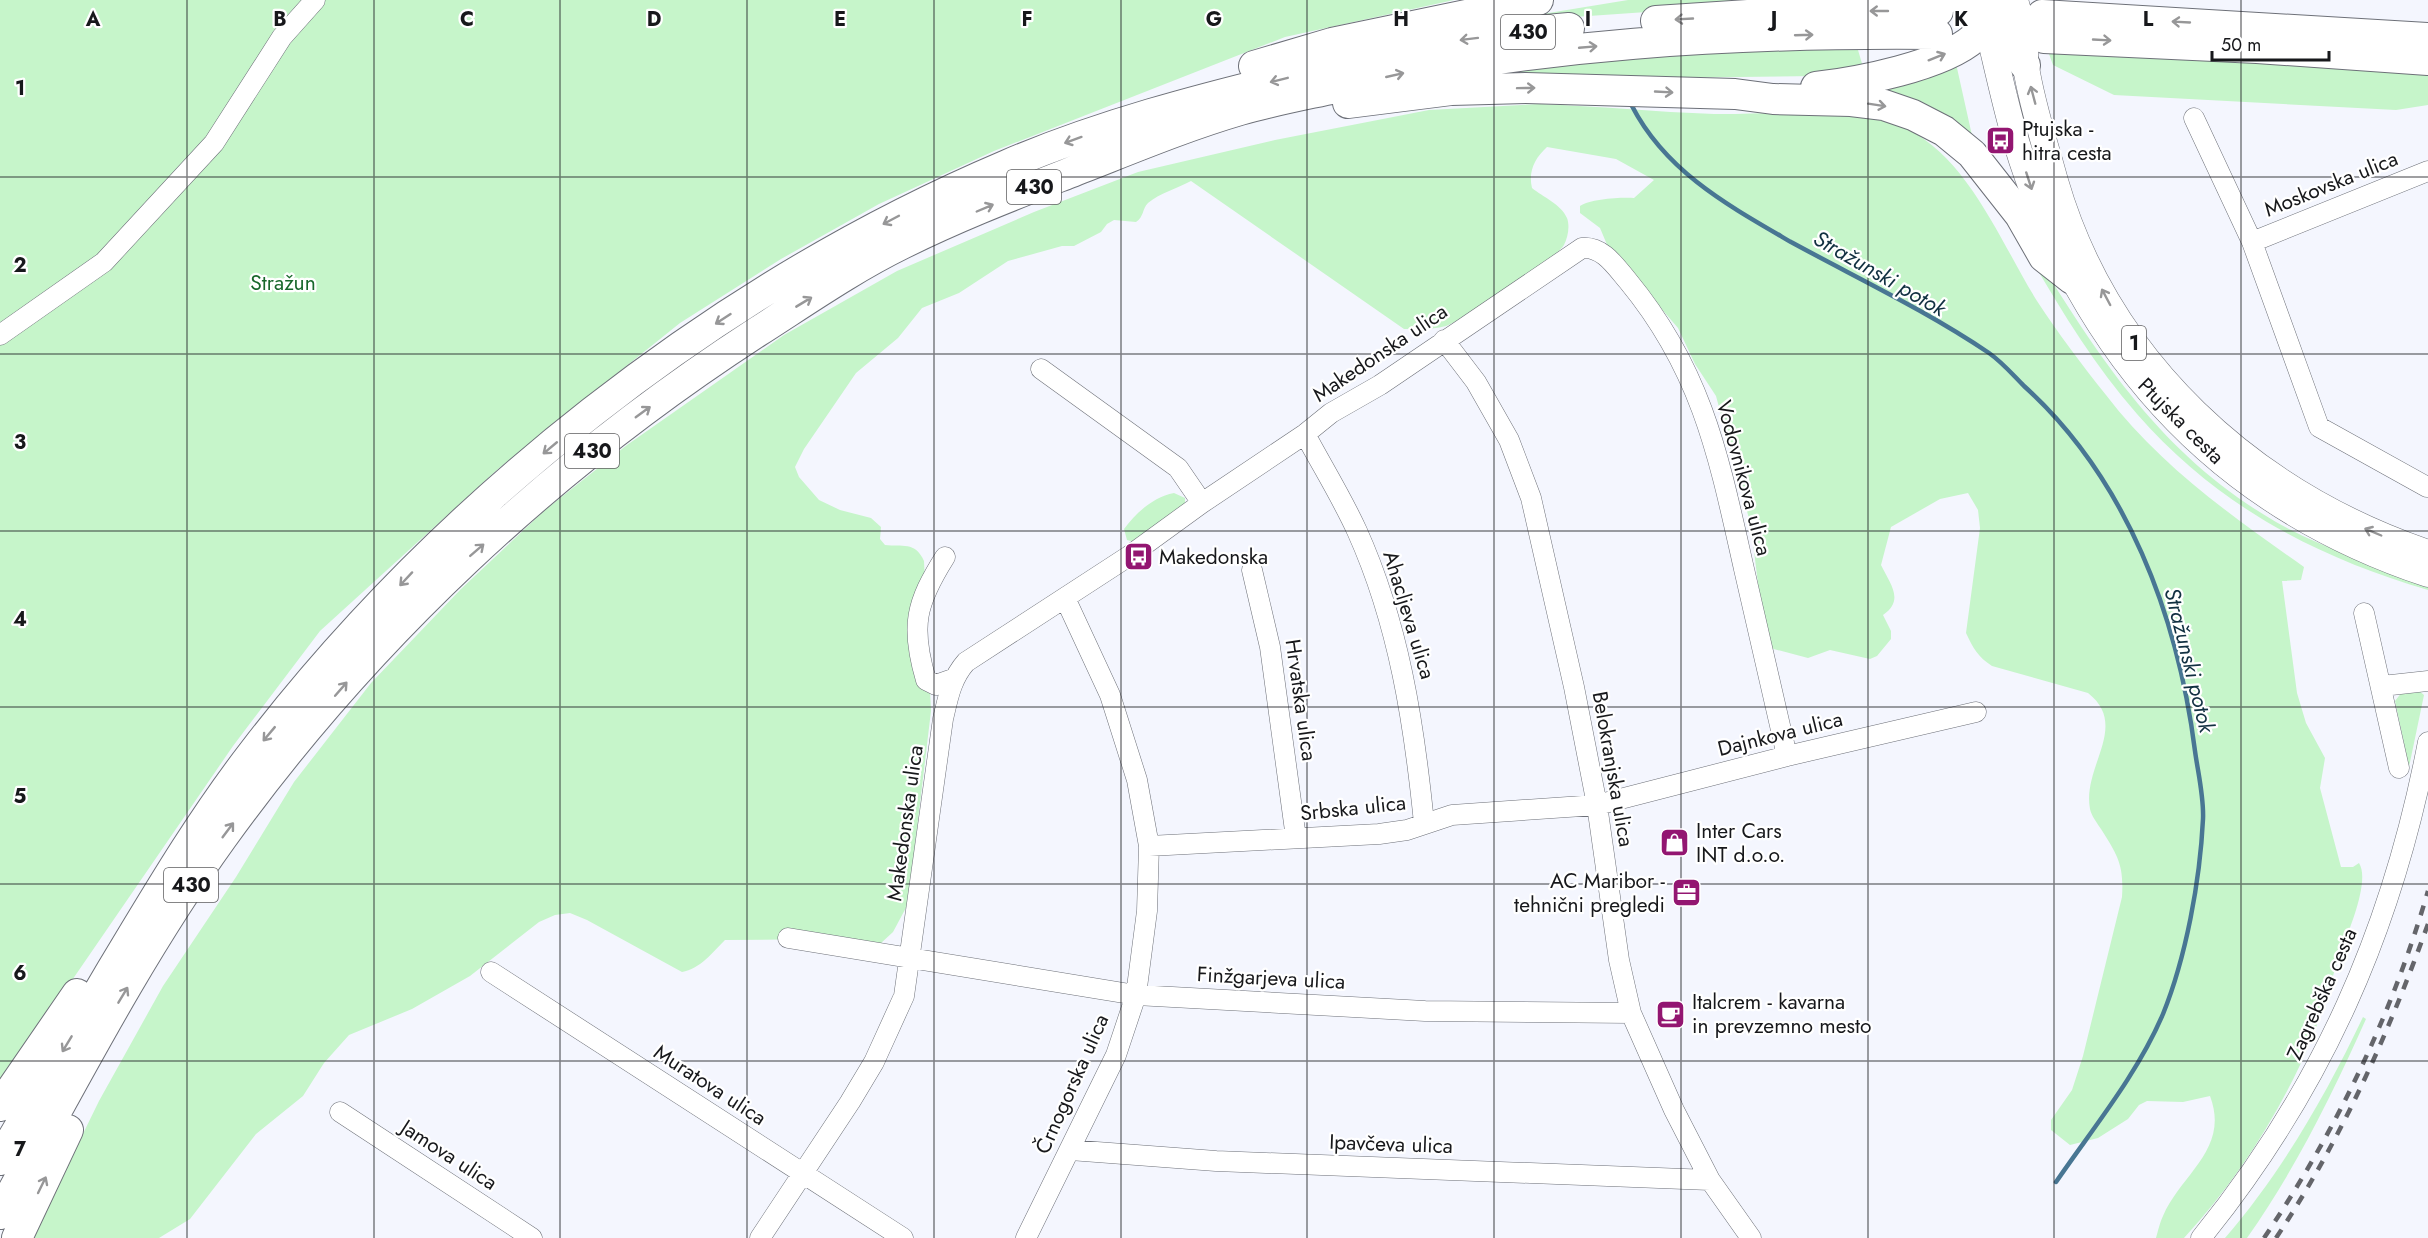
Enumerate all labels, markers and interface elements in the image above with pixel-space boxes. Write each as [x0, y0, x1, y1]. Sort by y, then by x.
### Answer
text: A [85, 5, 101, 34]
text: B [273, 5, 287, 34]
text: C [460, 5, 474, 34]
text: D [647, 5, 661, 34]
text: E [834, 5, 846, 34]
text: F [1021, 5, 1033, 34]
text: G [1206, 5, 1222, 34]
text: H [1393, 5, 1409, 34]
text: I [1585, 5, 1591, 34]
text: J [1767, 5, 1777, 34]
one-way arrow [1870, 5, 1890, 17]
text: K [1954, 5, 1968, 34]
text: L [2143, 5, 2154, 34]
one-way arrow [1675, 13, 1695, 24]
road number: 430 [1501, 15, 1555, 49]
one-way arrow [2172, 17, 2191, 28]
scale bar [2212, 24, 2329, 62]
one-way arrow [1793, 29, 1813, 40]
text: 50 m [2221, 32, 2261, 58]
one-way arrow [1460, 34, 1480, 45]
one-way arrow [2092, 35, 2112, 46]
one-way arrow [1578, 41, 1597, 52]
one-way arrow [1927, 51, 1945, 62]
one-way arrow [1385, 68, 1404, 80]
text: 1 [15, 74, 25, 103]
one-way arrow [1270, 74, 1289, 86]
one-way arrow [1515, 82, 1535, 94]
one-way arrow [2027, 86, 2039, 105]
one-way arrow [1653, 87, 1673, 98]
one-way arrow [1867, 99, 1887, 110]
place label: Ptujska - hitra cesta [2022, 114, 2112, 168]
bus stop icon: Ptujska - hitra cesta [1985, 125, 2017, 157]
one-way arrow [1064, 135, 1083, 146]
street label: Moskovska ulica [2260, 144, 2402, 224]
road number: 430 [1007, 170, 1061, 204]
one-way arrow [2025, 171, 2036, 190]
one-way arrow [975, 201, 993, 213]
one-way arrow [883, 215, 901, 226]
water label: Stražunski potok [1808, 222, 1954, 325]
text: 2 [13, 251, 27, 280]
park label: Stražun [250, 268, 316, 298]
one-way arrow [2100, 289, 2111, 307]
one-way arrow [795, 295, 812, 307]
street label: Makedonska ulica [1307, 297, 1453, 409]
one-way arrow [715, 313, 732, 325]
road number: 1 [2122, 326, 2146, 360]
street label: Ptujska cesta [2131, 371, 2231, 471]
street label: Vodovnikova ulica [1709, 397, 1779, 559]
one-way arrow [635, 405, 651, 418]
text: 3 [14, 428, 26, 457]
road number: 430 [565, 434, 619, 468]
one-way arrow [543, 441, 558, 455]
one-way arrow [2365, 526, 2383, 538]
bus stop icon: Makedonska [1122, 541, 1154, 573]
place label: Makedonska [1159, 542, 1268, 572]
one-way arrow [469, 543, 484, 557]
street label: Ahacljeva ulica [1375, 547, 1443, 683]
one-way arrow [399, 571, 413, 586]
water label: Stražunski potok [2157, 584, 2224, 737]
text: 4 [13, 605, 27, 634]
street label: Hrvatska ulica [1278, 637, 1324, 763]
one-way arrow [334, 682, 348, 697]
street label: Belokranjska ulica [1585, 689, 1641, 849]
street label: Dajnkova ulica [1714, 704, 1846, 764]
one-way arrow [262, 726, 276, 741]
street label: Makedonska ulica [879, 743, 931, 903]
text: 5 [14, 782, 27, 811]
street label: Srbska ulica [1299, 788, 1407, 828]
place label: Inter Cars INT d.o.o. [1696, 816, 1785, 870]
one-way arrow [221, 823, 234, 839]
shop icon: Inter Cars INT d.o.o. [1659, 827, 1691, 859]
place label: AC Maribor - tehnični pregledi [1514, 866, 1666, 920]
road number: 430 [164, 868, 218, 902]
office icon: AC Maribor - tehnični pregledi [1670, 877, 1702, 909]
street label: Zagrebška cesta [2279, 923, 2365, 1065]
text: 6 [13, 959, 27, 988]
street label: Finžgarjeva ulica [1196, 959, 1346, 997]
one-way arrow [117, 987, 129, 1004]
place label: Italcrem - kavarna in prevzemno mesto [1692, 987, 1872, 1041]
cafe icon: Italcrem - kavarna in prevzemno mesto [1655, 998, 1687, 1030]
street label: Črnogorska ulica [1028, 1009, 1116, 1159]
one-way arrow [61, 1035, 73, 1052]
street label: Muratova ulica [648, 1037, 772, 1133]
street label: Jamova ulica [392, 1111, 503, 1197]
street label: Ipavčeva ulica [1329, 1127, 1453, 1161]
text: 7 [14, 1135, 27, 1164]
one-way arrow [36, 1177, 48, 1195]

